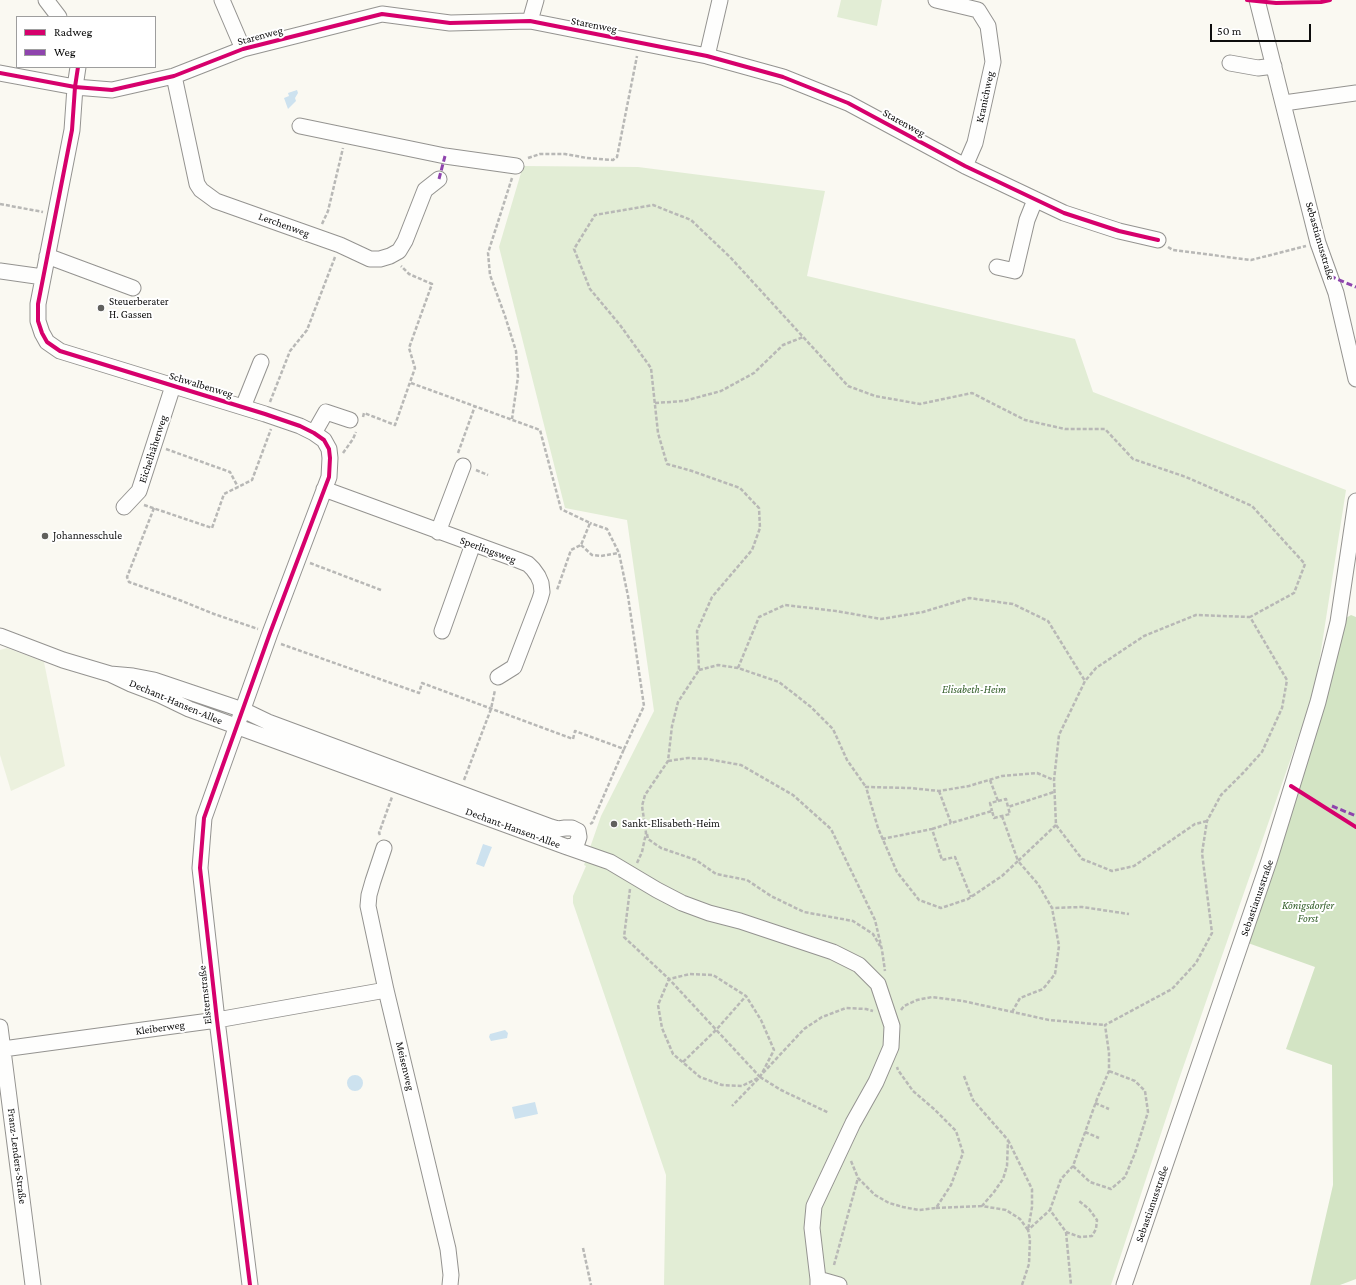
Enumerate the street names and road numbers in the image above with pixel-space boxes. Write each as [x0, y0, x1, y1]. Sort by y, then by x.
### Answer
street label: Starenweg [570, 14, 618, 36]
street label: Starenweg [236, 24, 284, 48]
street label: Kranichweg [973, 70, 997, 124]
street label: Starenweg [881, 106, 927, 140]
street label: Sebastianusstraße [1303, 201, 1337, 281]
street label: Lerchenweg [257, 210, 311, 240]
street label: Schwalbenweg [167, 369, 235, 401]
street label: Eichelhäherweg [136, 413, 170, 485]
street label: Sperlingsweg [458, 534, 518, 566]
street label: Dechant-Hansen-Allee [127, 676, 225, 728]
street label: Dechant-Hansen-Allee [464, 805, 562, 851]
street label: Sebastianusstraße [1238, 858, 1276, 938]
street label: Elsternstraße [195, 965, 215, 1025]
street label: Kleiberweg [135, 1018, 185, 1038]
street label: Meisenweg [393, 1040, 417, 1092]
street label: Franz-Lenders-Straße [5, 1107, 29, 1205]
street label: Sebastianusstraße [1133, 1164, 1171, 1244]

